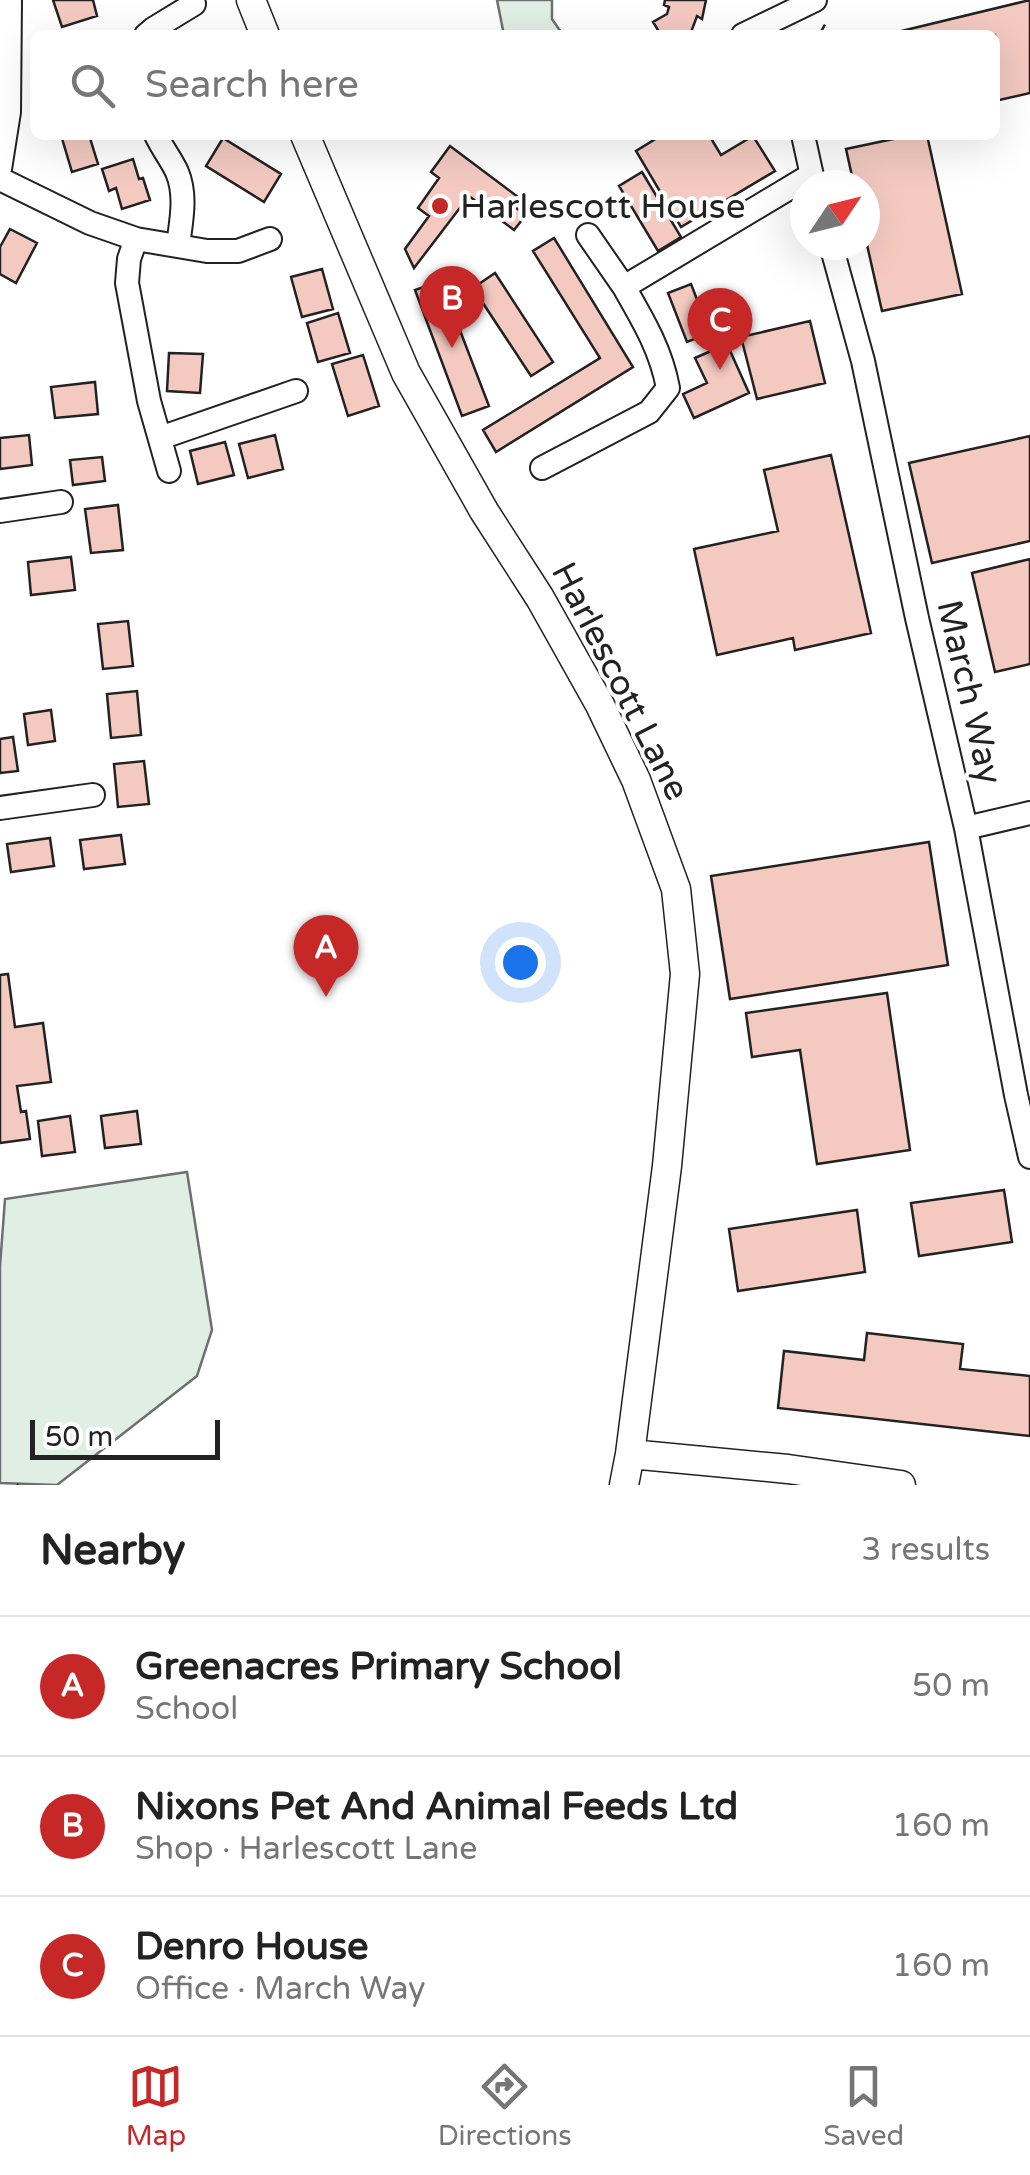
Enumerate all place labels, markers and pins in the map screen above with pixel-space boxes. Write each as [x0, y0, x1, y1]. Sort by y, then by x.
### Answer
place label: Harlescott House [460, 186, 745, 228]
marker: Harlescott House [429, 195, 451, 217]
pin: B [420, 266, 484, 348]
pin: C [688, 288, 752, 370]
pin: A [294, 914, 358, 997]

